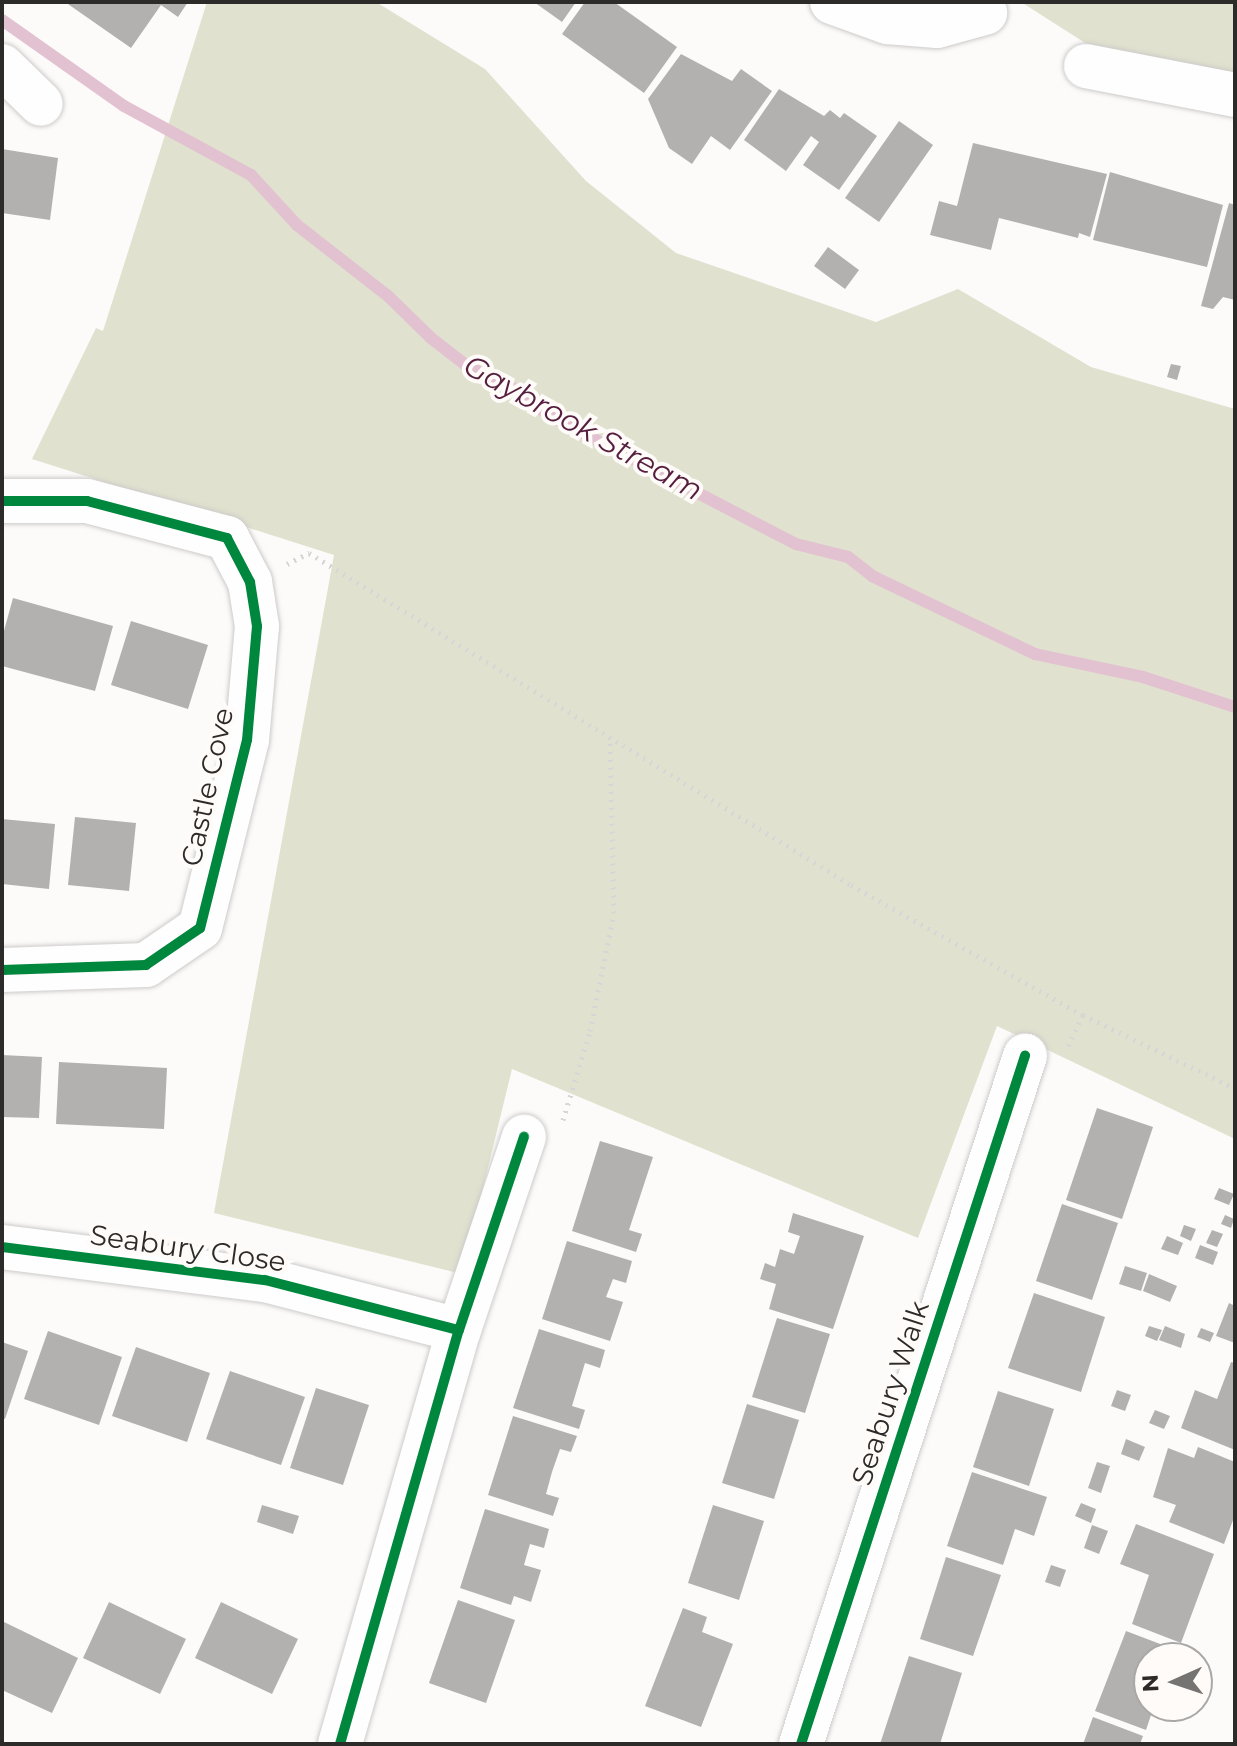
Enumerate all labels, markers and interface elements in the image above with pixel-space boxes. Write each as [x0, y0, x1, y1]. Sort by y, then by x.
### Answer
water label: Gaybrook Stream [457, 347, 709, 509]
street label: Castle Cove [174, 705, 240, 869]
street label: Seabury Close [88, 1218, 288, 1278]
street label: Seabury Walk [844, 1297, 936, 1489]
north arrow [1133, 1642, 1213, 1722]
text: N [1137, 1674, 1164, 1693]

